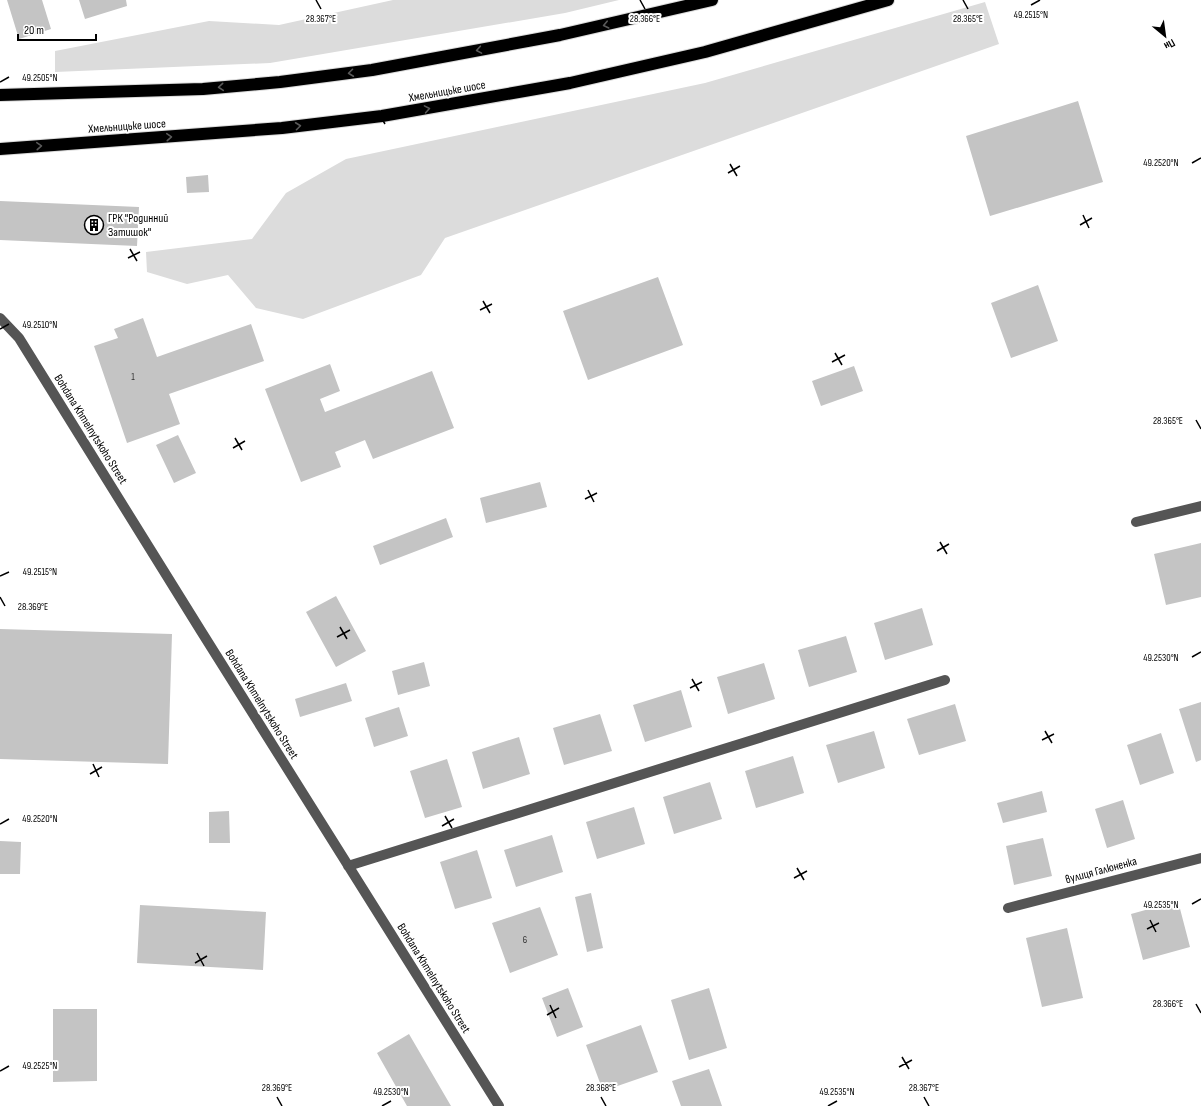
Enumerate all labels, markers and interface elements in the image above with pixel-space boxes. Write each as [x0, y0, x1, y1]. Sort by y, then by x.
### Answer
text: 49.2515°N [1014, 9, 1048, 21]
text: 28.367°E [306, 13, 336, 25]
text: 28.366°E [630, 13, 660, 25]
text: 28.365°E [953, 13, 983, 25]
scale bar [18, 16, 96, 42]
north arrow [1145, 16, 1185, 56]
one-way arrow [603, 20, 609, 28]
text: 20 m [24, 23, 44, 38]
text: Пн [1162, 36, 1177, 53]
one-way arrow [476, 45, 482, 54]
one-way arrow [348, 68, 354, 77]
text: 49.2505°N [22, 72, 58, 84]
street label: Хмельницьке шосе [407, 77, 487, 106]
one-way arrow [218, 82, 224, 91]
one-way arrow [424, 105, 430, 114]
street label: Хмельницьке шосе [87, 116, 167, 137]
one-way arrow [295, 122, 301, 131]
one-way arrow [166, 133, 172, 142]
one-way arrow [36, 142, 42, 151]
text: 49.2520°N [1143, 157, 1179, 169]
place label: ГРК "Родинний Затишок" [108, 211, 168, 240]
building icon: ГРК "Родинний Затишок" [83, 214, 105, 236]
text: 49.2510°N [23, 319, 57, 331]
house number: 1 [131, 371, 135, 383]
street label: Bohdana Khmelnytskoho Street [51, 372, 131, 487]
text: 28.365°E [1153, 415, 1183, 427]
text: 49.2515°N [23, 566, 57, 578]
text: 28.369°E [18, 601, 48, 613]
street label: Bohdana Khmelnytskoho Street [222, 647, 302, 762]
text: 49.2530°N [1143, 652, 1179, 664]
text: 49.2520°N [22, 813, 58, 825]
street label: вулиця Галюненка [1064, 854, 1139, 887]
text: 49.2535°N [1143, 899, 1179, 911]
street label: Bohdana Khmelnytskoho Street [394, 921, 474, 1036]
house number: 6 [523, 934, 527, 946]
text: 28.366°E [1153, 998, 1183, 1010]
text: 49.2525°N [23, 1060, 57, 1072]
text: 28.369°E [262, 1082, 292, 1094]
text: 28.368°E [586, 1082, 616, 1094]
text: 28.367°E [909, 1082, 939, 1094]
text: 49.2530°N [373, 1086, 409, 1098]
text: 49.2535°N [819, 1086, 855, 1098]

